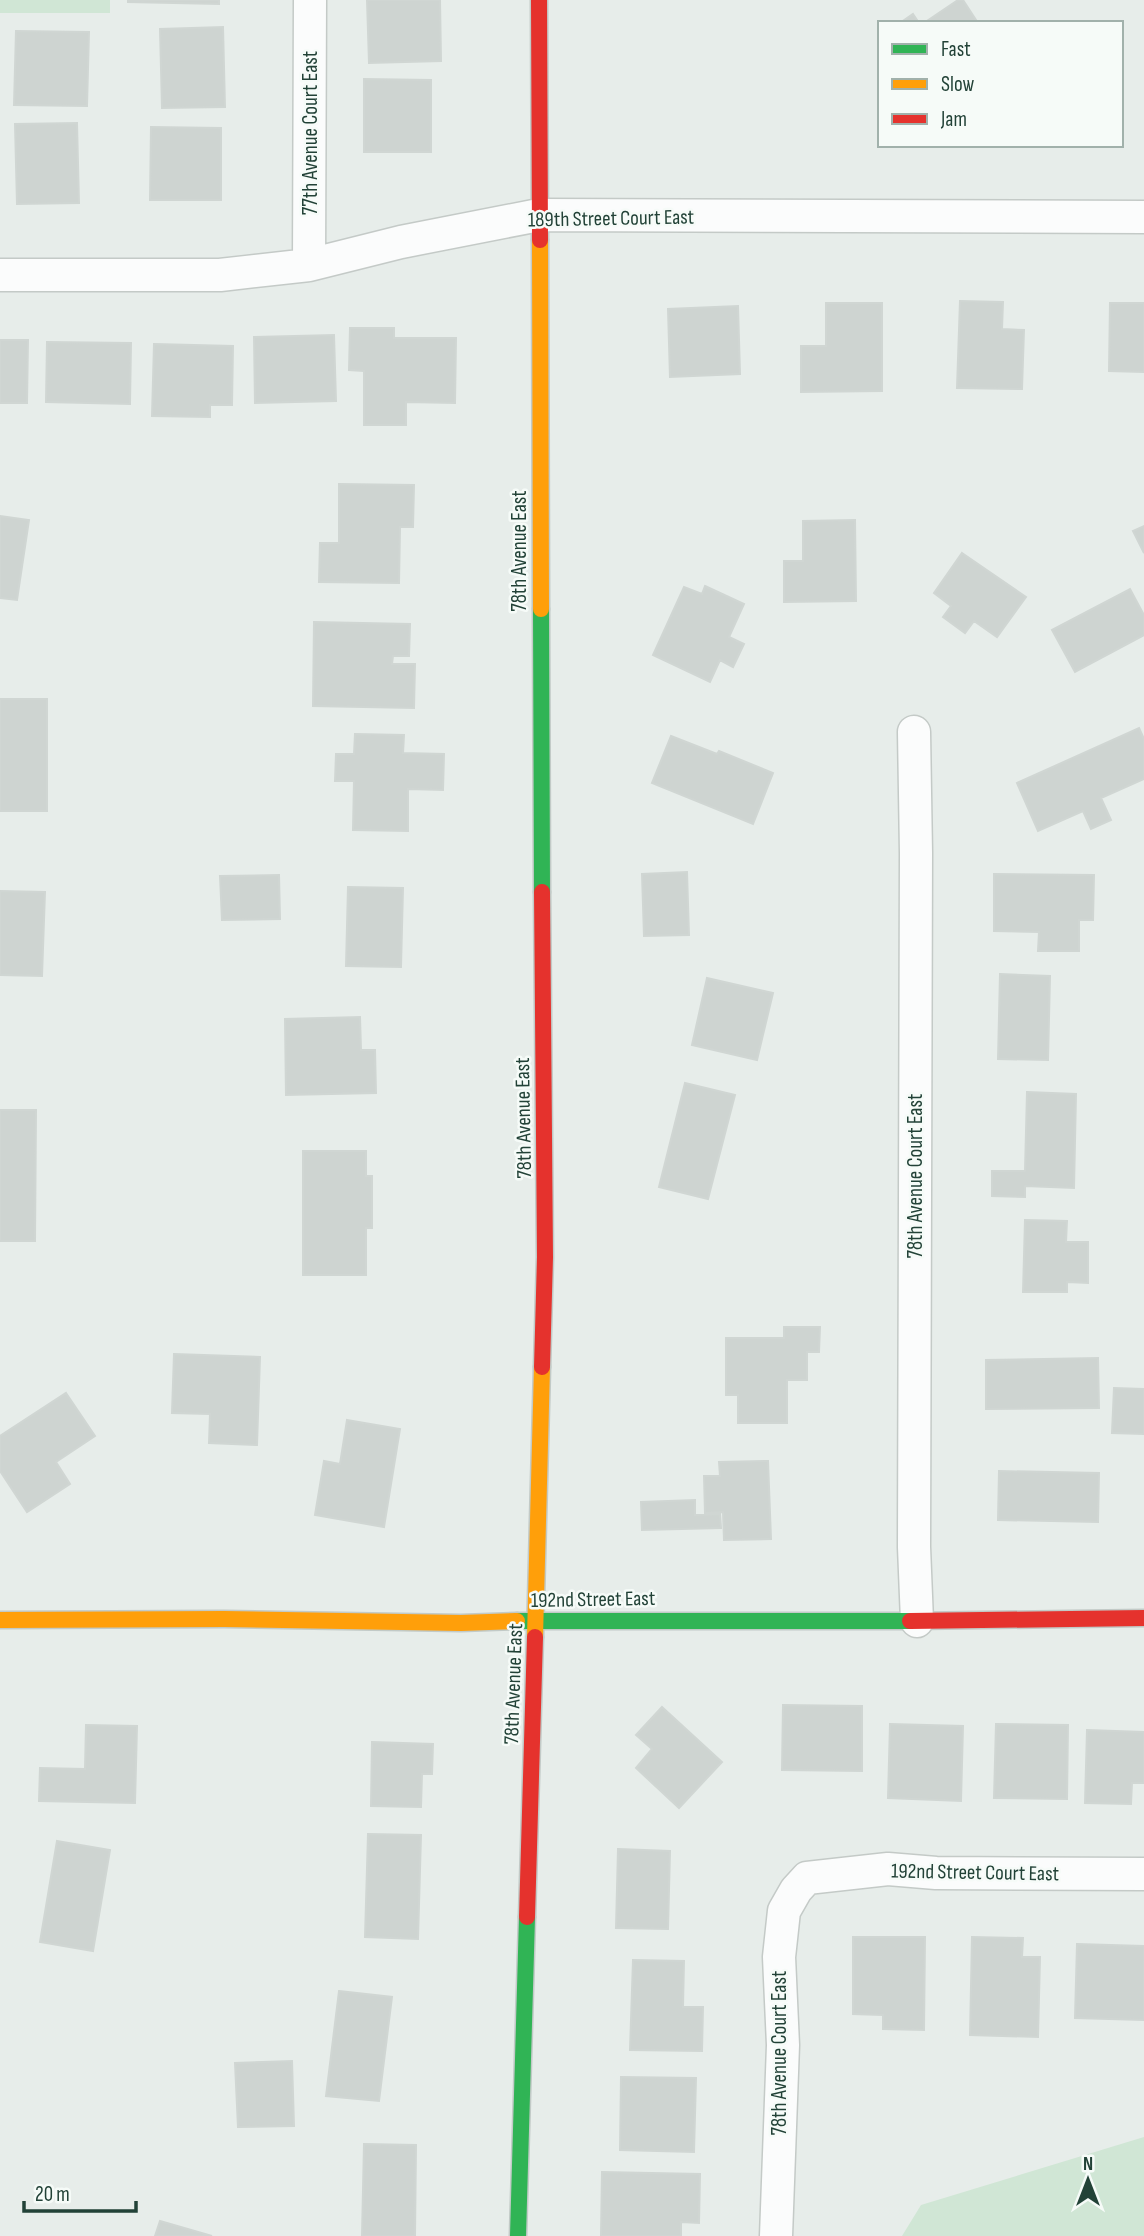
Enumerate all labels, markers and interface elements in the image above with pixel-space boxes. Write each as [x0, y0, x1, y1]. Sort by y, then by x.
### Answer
legend [878, 21, 1123, 147]
text: Fast [941, 37, 971, 62]
street label: 77th Avenue Court East [298, 51, 323, 215]
text: Slow [941, 72, 975, 97]
text: Jam [940, 107, 967, 132]
street label: 189th Street Court East [528, 205, 694, 232]
street label: 78th Avenue East [507, 490, 532, 612]
street label: 78th Avenue East [510, 1057, 537, 1179]
street label: 78th Avenue Court East [903, 1094, 928, 1258]
street label: 192nd Street East [531, 1586, 655, 1613]
street label: 78th Avenue East [499, 1623, 528, 1745]
street label: 192nd Street Court East [891, 1859, 1059, 1886]
street label: 78th Avenue Court East [767, 1971, 792, 2135]
north arrow [1053, 2145, 1123, 2215]
text: N [1083, 2153, 1093, 2176]
scale bar [24, 2170, 136, 2214]
text: 20 m [35, 2182, 70, 2207]

